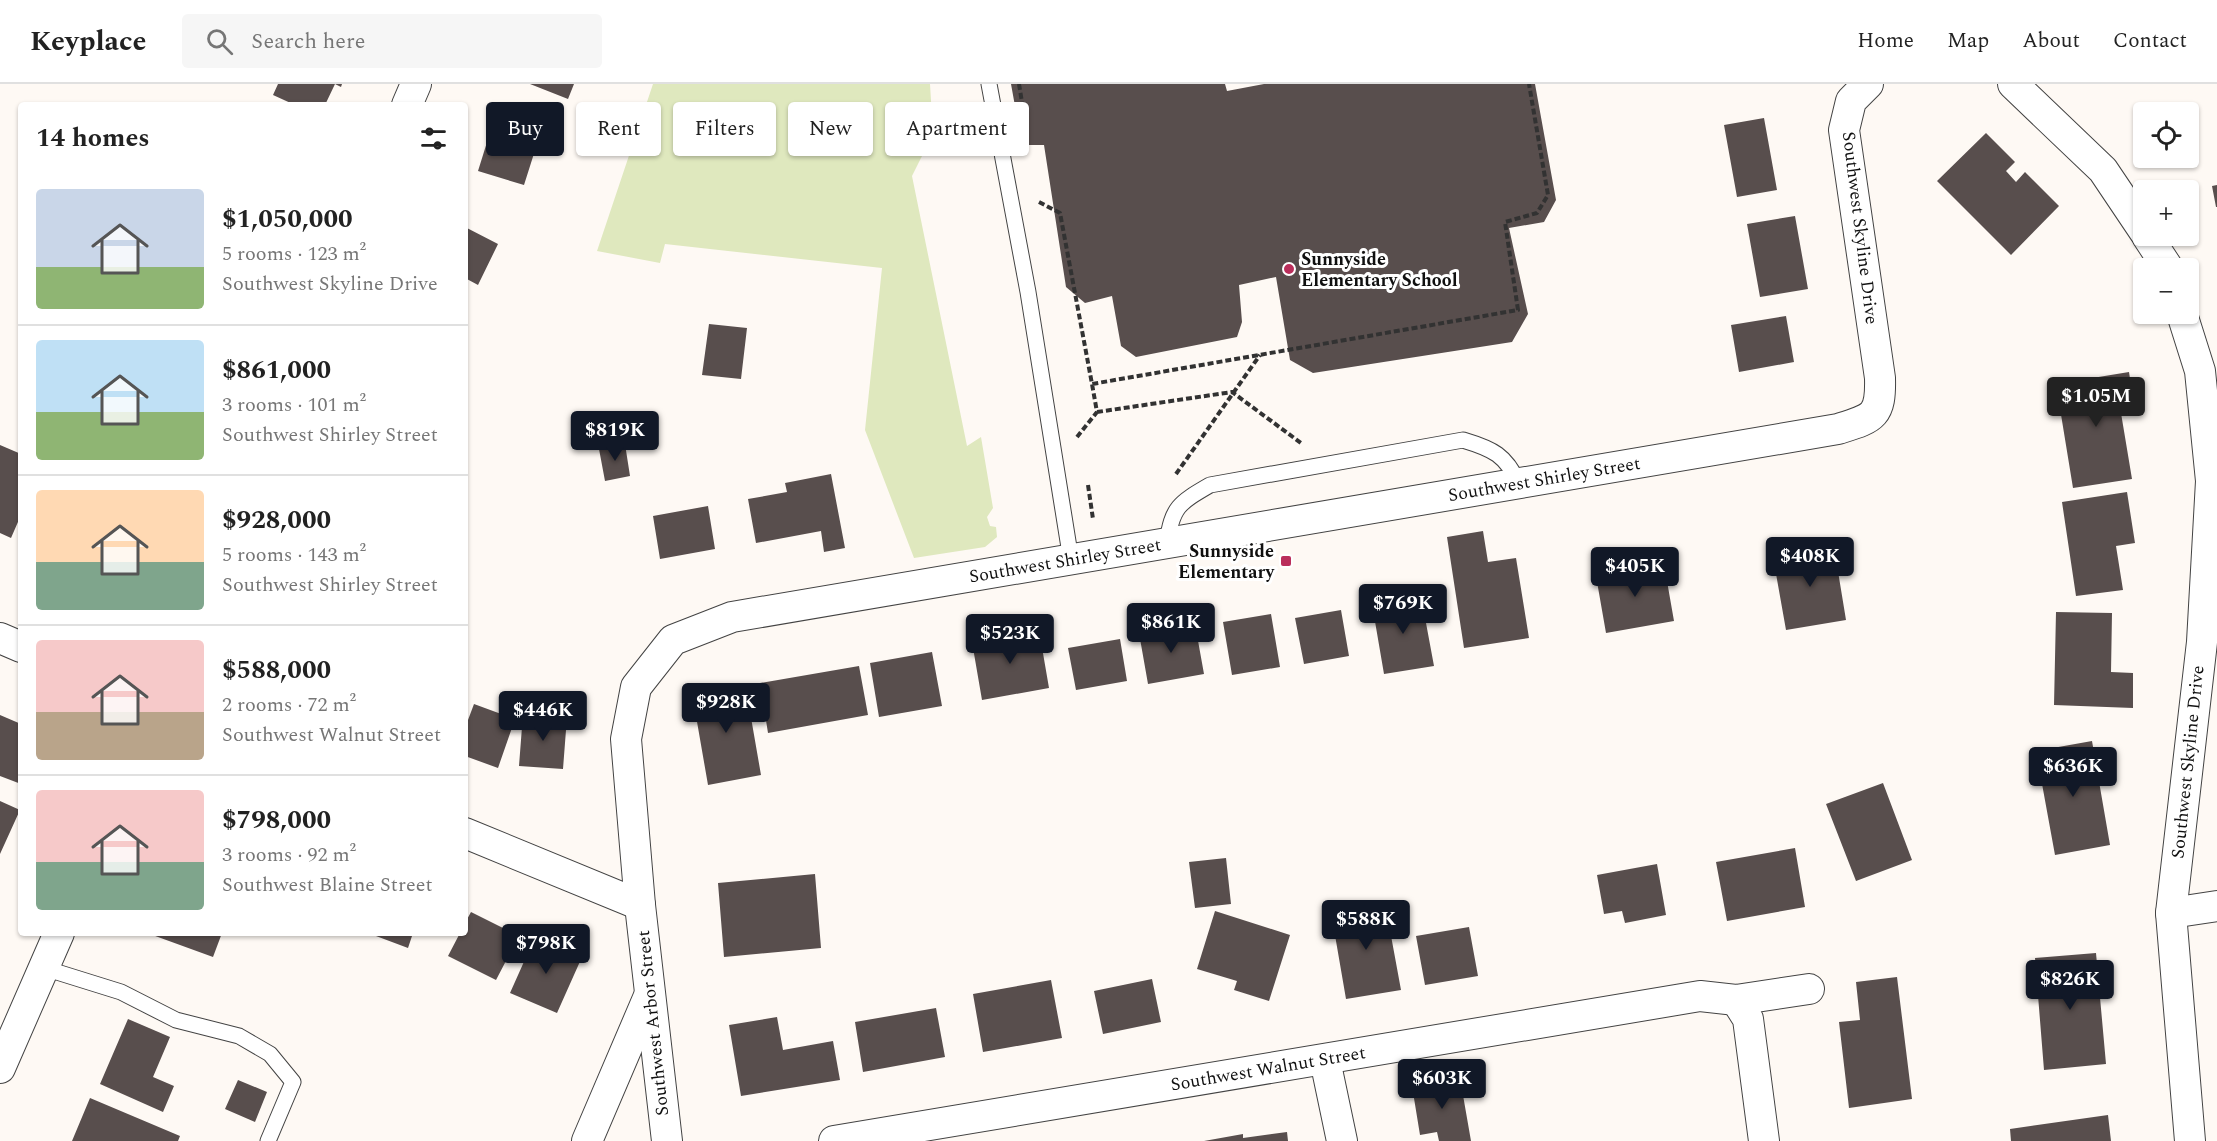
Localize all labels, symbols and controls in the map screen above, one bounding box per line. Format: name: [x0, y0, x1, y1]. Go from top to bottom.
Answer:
search box: [182, 14, 602, 68]
text: Keyplace: [30, 20, 146, 63]
icon: search: [203, 25, 236, 58]
text: Search here: [251, 25, 365, 58]
text: Home: [1857, 25, 1914, 57]
text: Map: [1947, 25, 1989, 57]
text: About: [2022, 25, 2080, 57]
text: Contact: [2113, 25, 2187, 57]
chip: Buy: [486, 102, 564, 156]
chip: Rent: [576, 102, 661, 156]
chip: Filters: [673, 102, 776, 156]
chip: New: [788, 102, 873, 156]
chip: Apartment: [885, 102, 1029, 156]
map controls: [2133, 102, 2199, 324]
button: locate: [2133, 102, 2199, 168]
text: 14 homes: [36, 118, 150, 158]
icon: filters: [417, 122, 450, 155]
street label: Southwest Skyline Drive: [1835, 130, 1885, 326]
button: +: [2133, 180, 2199, 246]
text: $1,050,000: [222, 199, 353, 239]
icon: home: [84, 213, 156, 285]
text: 5 rooms · 123 m²: [222, 239, 366, 269]
place label: Sunnyside Elementary School: [1301, 246, 1458, 294]
button: −: [2133, 258, 2199, 324]
marker: Sunnyside Elementary School: [1282, 262, 1296, 276]
text: Southwest Skyline Drive: [222, 269, 438, 299]
text: $861,000: [222, 350, 331, 390]
icon: home: [84, 364, 156, 436]
pin: $1.05M: [2047, 377, 2145, 428]
text: $1.05M: [2061, 381, 2131, 411]
text: 3 rooms · 101 m²: [222, 390, 366, 420]
pin: $819K: [573, 411, 657, 462]
text: $819K: [585, 415, 645, 445]
text: Southwest Shirley Street: [222, 420, 438, 450]
street label: Southwest Shirley Street: [1446, 449, 1642, 509]
text: $928,000: [222, 500, 331, 540]
icon: home: [84, 514, 156, 586]
street label: Southwest Shirley Street: [967, 531, 1163, 590]
pin: $408K: [1768, 537, 1852, 588]
place label: Sunnyside Elementary: [1178, 538, 1275, 586]
text: 5 rooms · 143 m²: [222, 540, 366, 570]
text: $408K: [1780, 541, 1840, 571]
pin: $405K: [1593, 547, 1677, 598]
text: $405K: [1605, 551, 1665, 581]
marker: Sunnyside Elementary: [1279, 554, 1293, 568]
text: Southwest Shirley Street: [222, 570, 438, 600]
pin: $769K: [1361, 584, 1445, 635]
text: $769K: [1373, 588, 1433, 618]
pin: $861K: [1129, 603, 1213, 654]
text: $861K: [1141, 607, 1201, 637]
pin: $523K: [968, 614, 1052, 665]
text: $523K: [980, 618, 1040, 648]
text: $588,000: [222, 650, 331, 690]
icon: home: [84, 664, 156, 736]
street label: Southwest Skyline Drive: [2164, 664, 2212, 860]
pin: $928K: [684, 683, 768, 734]
text: $928K: [696, 687, 756, 717]
text: 2 rooms · 72 m²: [222, 690, 356, 720]
pin: $446K: [501, 691, 585, 742]
text: $446K: [513, 695, 573, 725]
text: Southwest Walnut Street: [222, 720, 441, 750]
pin: $636K: [2031, 747, 2115, 798]
text: $636K: [2043, 751, 2103, 781]
text: $798,000: [222, 800, 331, 840]
icon: home: [84, 814, 156, 886]
text: 3 rooms · 92 m²: [222, 840, 356, 870]
text: Southwest Blaine Street: [222, 870, 433, 900]
pin: $588K: [1324, 900, 1408, 951]
text: $588K: [1336, 904, 1396, 934]
pin: $798K: [504, 924, 588, 975]
text: $798K: [516, 928, 576, 958]
street label: Southwest Arbor Street: [630, 929, 676, 1117]
pin: $826K: [2028, 960, 2112, 1011]
text: $826K: [2040, 964, 2100, 994]
street label: Southwest Walnut Street: [1168, 1039, 1367, 1098]
pin: $603K: [1400, 1059, 1484, 1110]
text: $603K: [1412, 1063, 1472, 1093]

